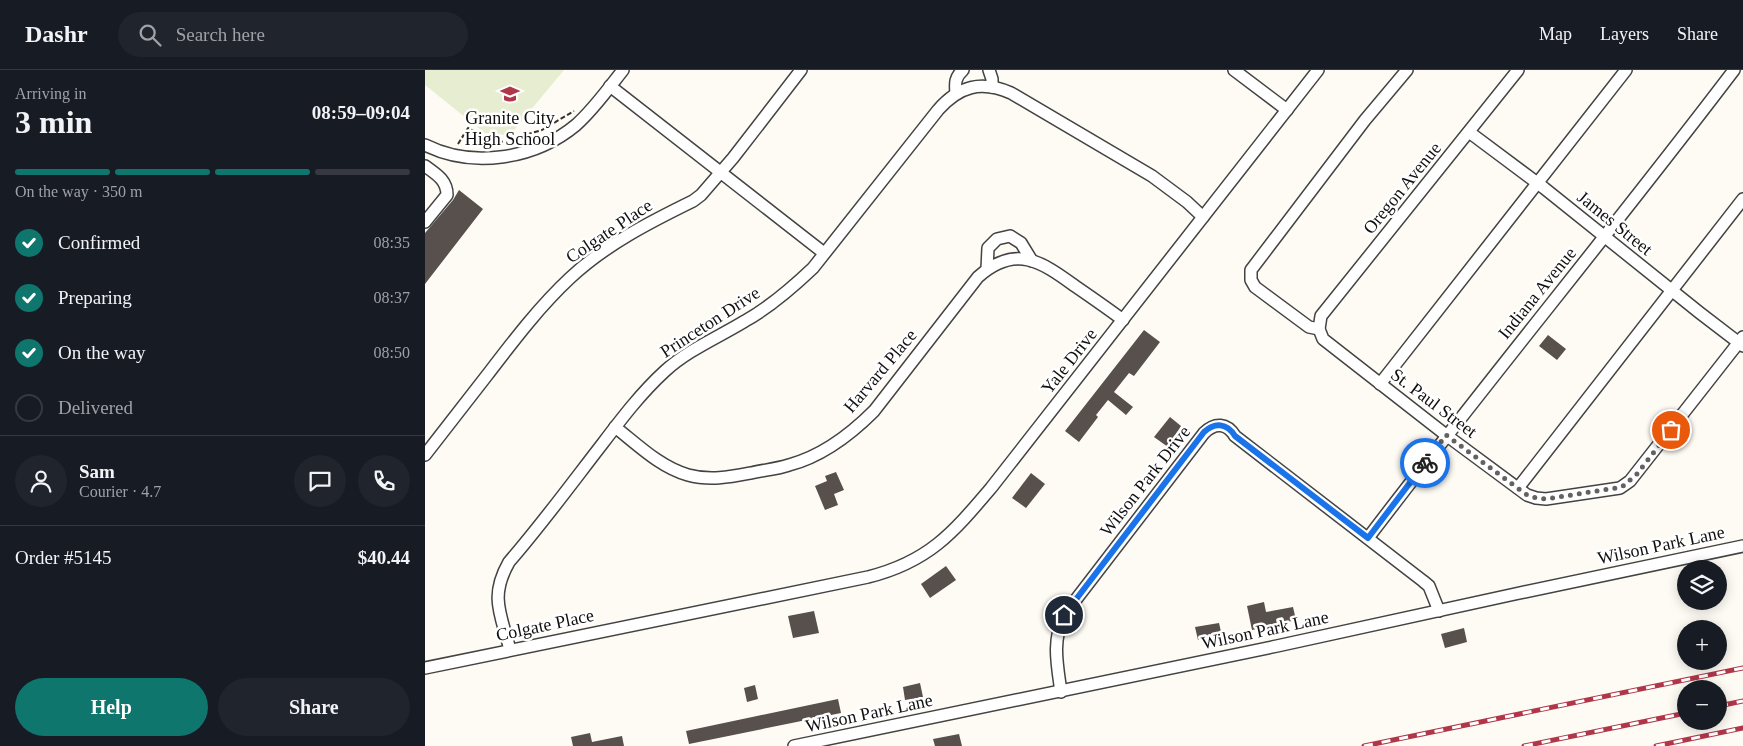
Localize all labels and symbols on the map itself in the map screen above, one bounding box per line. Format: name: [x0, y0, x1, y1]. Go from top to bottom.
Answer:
school or university icon: Granite City High School: [499, 83, 521, 105]
place label: Granite City High School: [465, 108, 555, 149]
street label: Oregon Avenue: [1359, 138, 1445, 238]
street label: James Street: [1574, 187, 1656, 259]
street label: Colgate Place: [562, 195, 656, 267]
street label: Indiana Avenue: [1494, 243, 1580, 343]
street label: Princeton Drive: [657, 282, 763, 362]
street label: Yale Drive: [1037, 324, 1101, 398]
street label: Harvard Place: [839, 325, 921, 417]
street label: St. Paul Street: [1387, 364, 1481, 442]
pin: [1650, 409, 1692, 451]
street label: Wilson Park Drive: [1096, 422, 1194, 540]
courier: [1400, 438, 1450, 488]
street label: Wilson Park Lane: [1596, 522, 1726, 568]
pin: [1043, 594, 1085, 636]
street label: Colgate Place: [494, 605, 596, 645]
street label: Wilson Park Lane: [1200, 607, 1330, 653]
street label: Wilson Park Lane: [804, 690, 934, 736]

